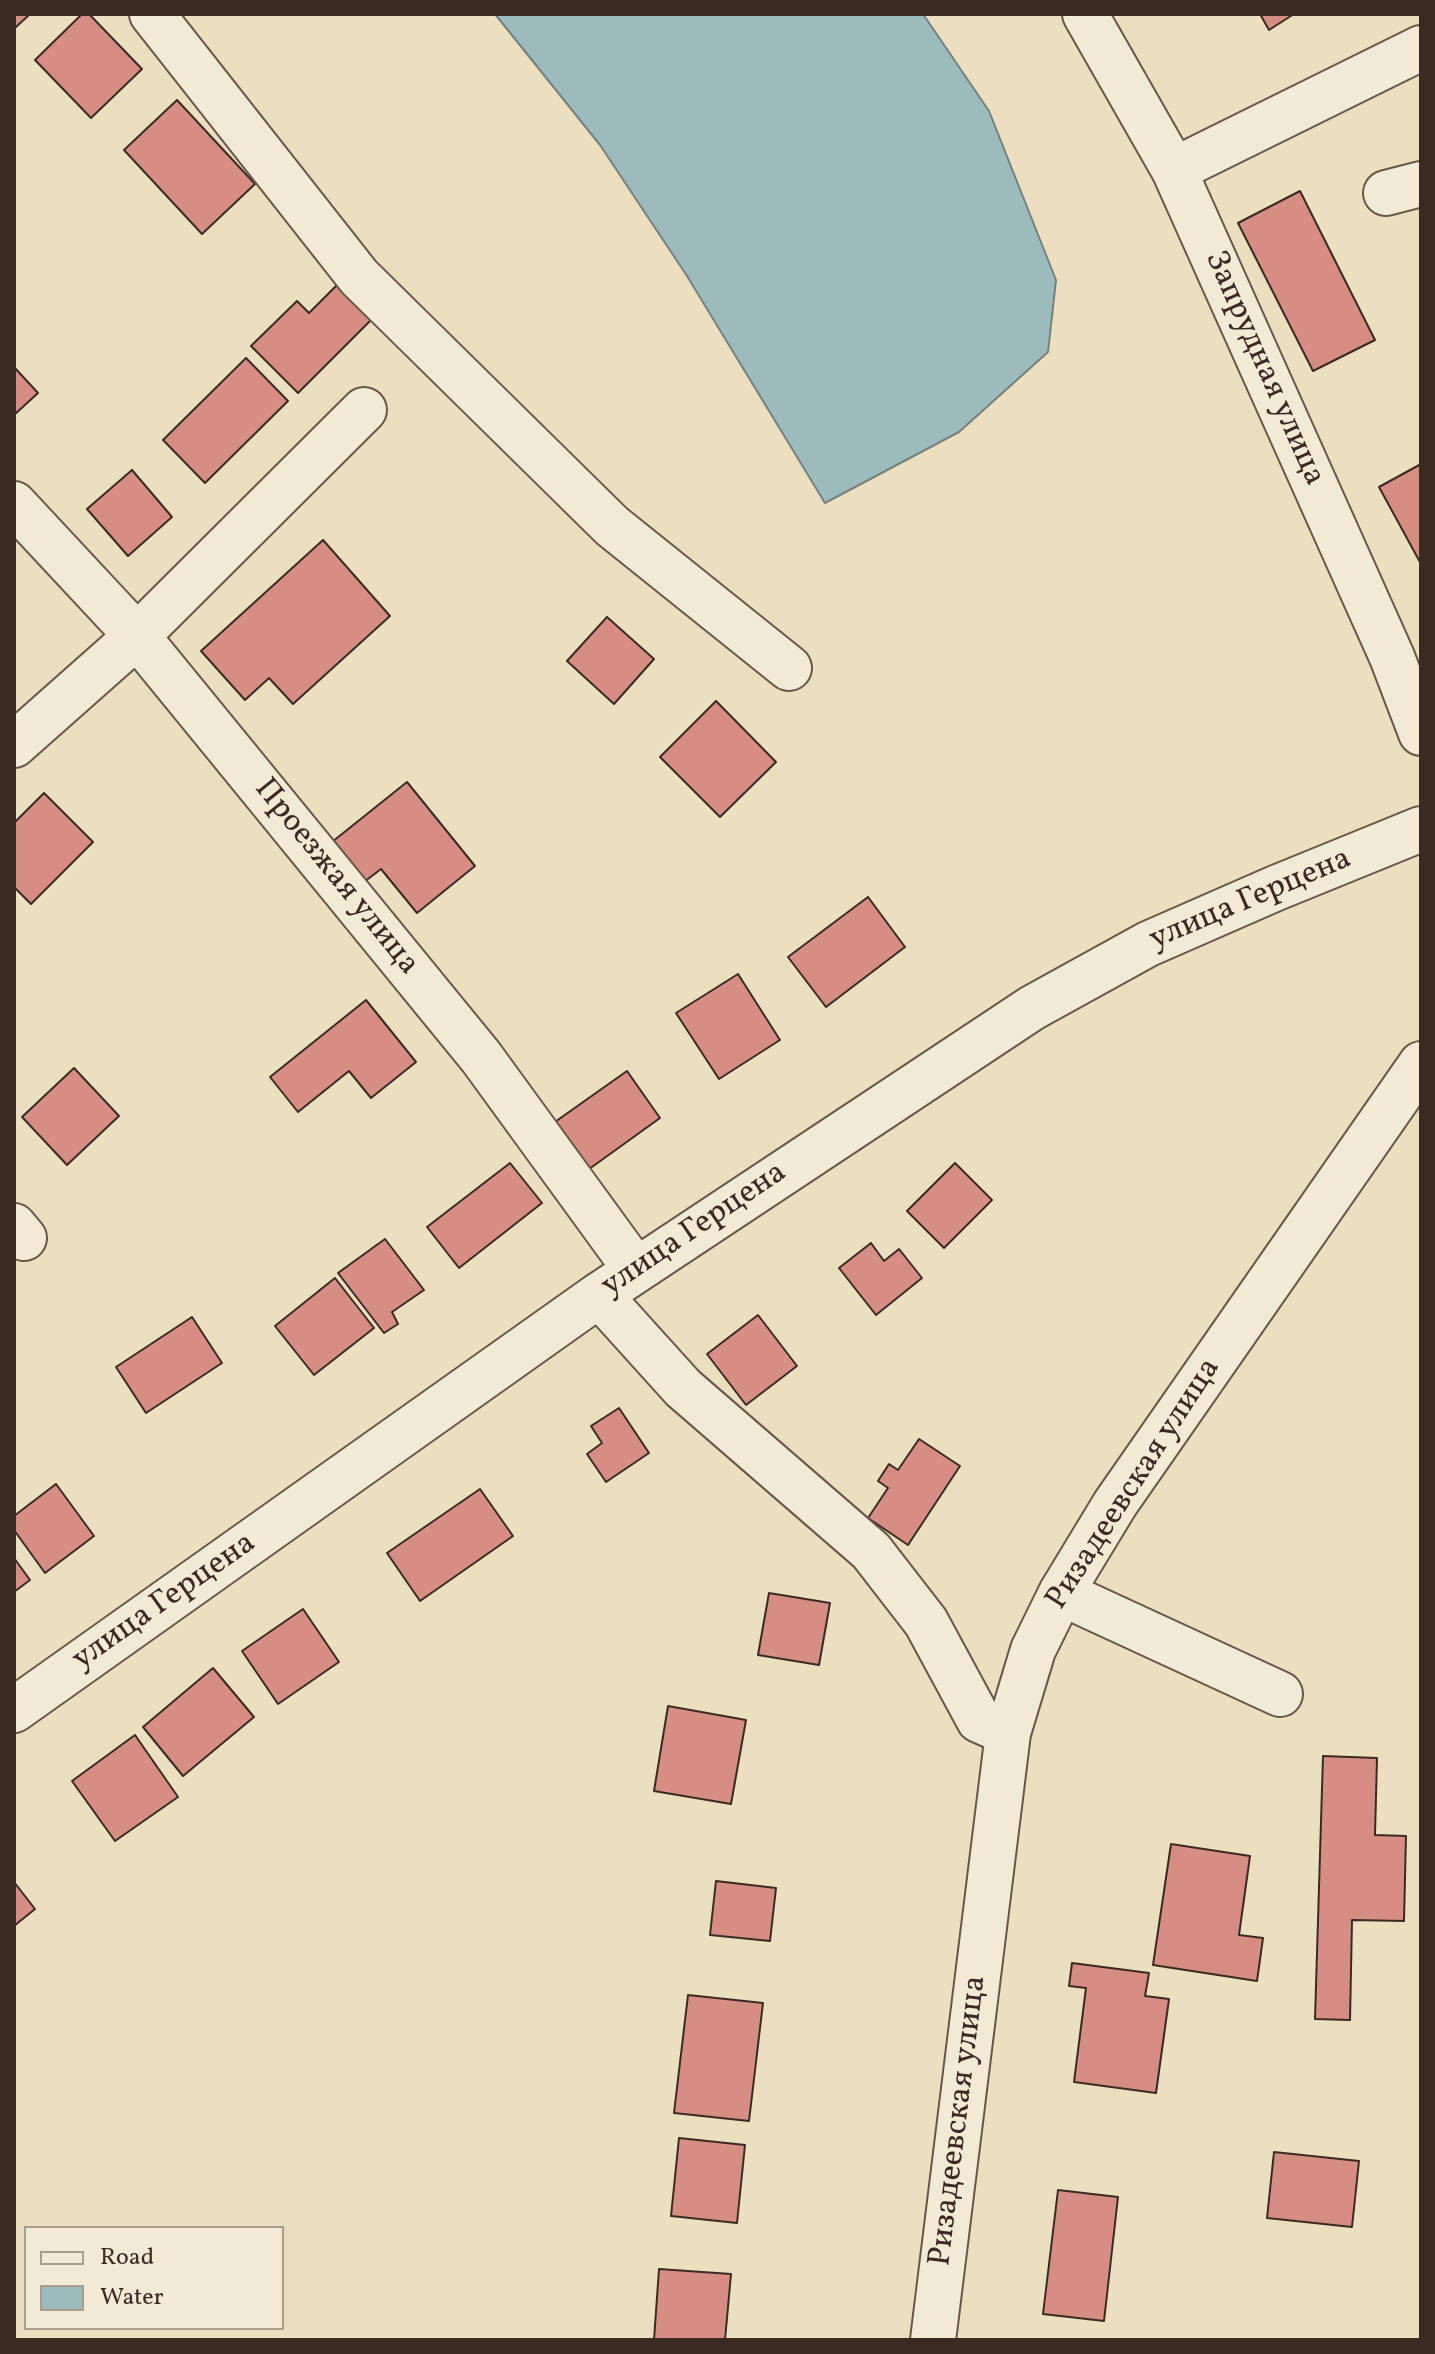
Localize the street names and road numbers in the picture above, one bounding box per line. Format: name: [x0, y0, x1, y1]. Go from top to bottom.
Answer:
street label: Запрудная улица: [1194, 246, 1332, 492]
street label: Проезжая улица: [244, 772, 426, 984]
street label: улица Герцена: [1144, 841, 1358, 961]
street label: улица Герцена: [595, 1155, 795, 1307]
street label: Ризадеевская улица: [1039, 1352, 1231, 1618]
street label: улица Герцена: [66, 1526, 264, 1680]
street label: Ризадеевская улица: [923, 1974, 997, 2268]

